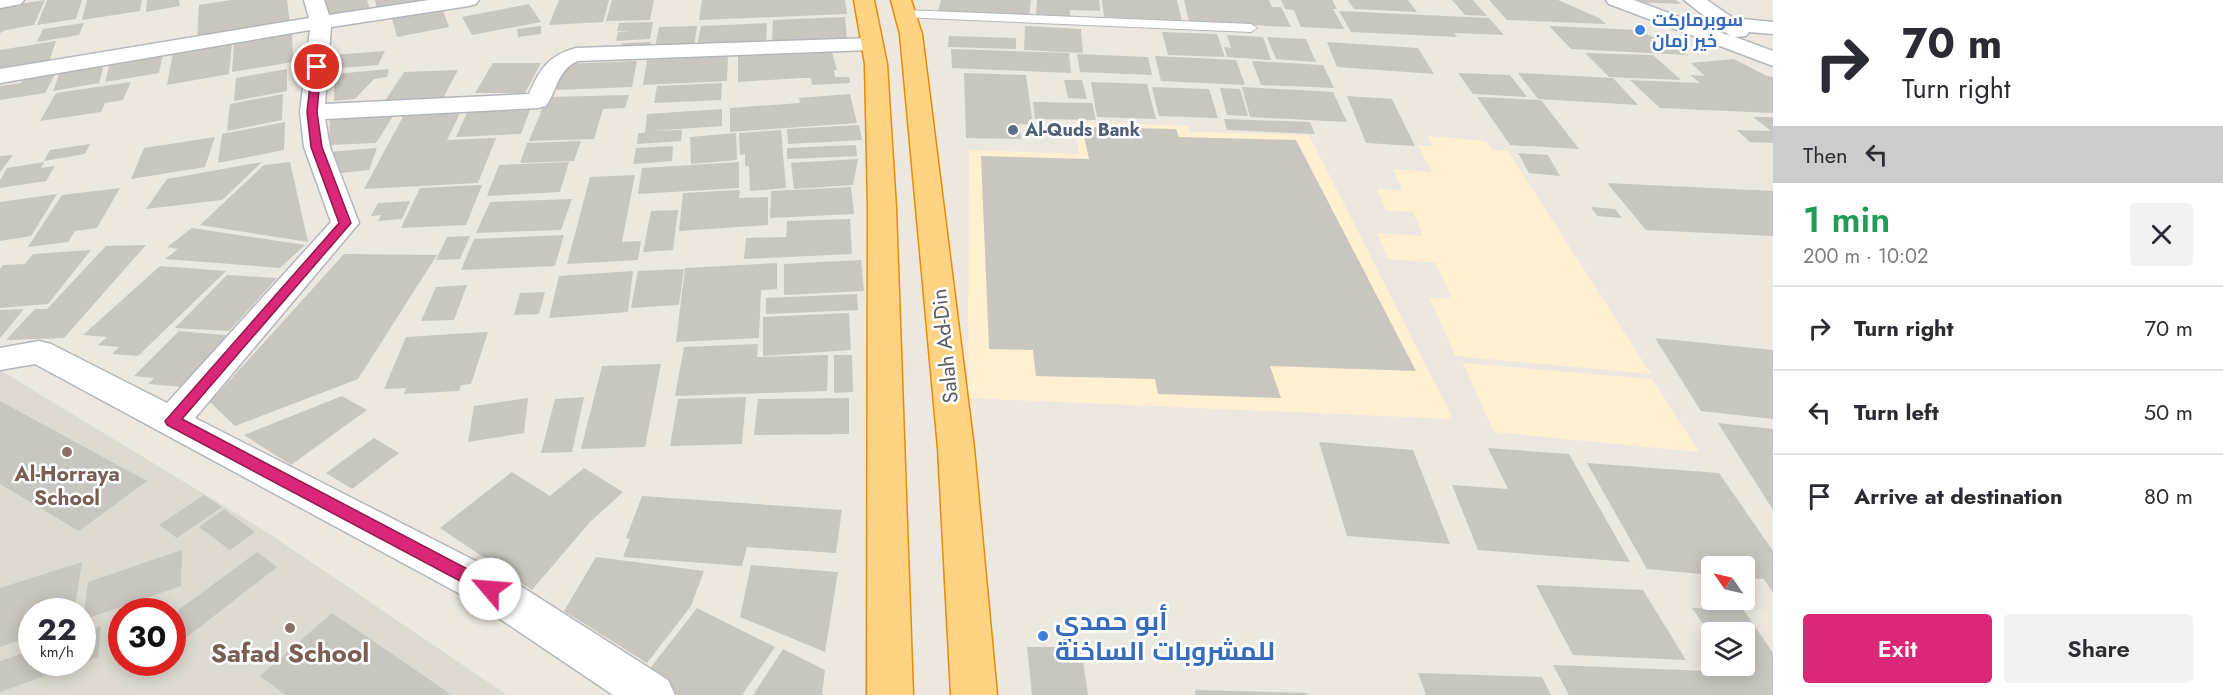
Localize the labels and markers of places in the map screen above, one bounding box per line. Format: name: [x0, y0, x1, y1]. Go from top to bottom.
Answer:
place label: سوبرماركت خير زمان: [1652, 7, 1743, 54]
marker: سوبرماركت خير زمان: [1633, 23, 1647, 37]
pin: [291, 41, 342, 92]
place label: Al-Quds Bank: [1024, 117, 1141, 143]
marker: Al-Quds Bank: [1006, 123, 1020, 137]
marker: Al-Horraya School: [60, 445, 74, 459]
place label: Al-Horraya School: [13, 459, 120, 513]
place label: أبو حمدي للمشروبات الساخنة: [1055, 602, 1275, 670]
marker: Safad School: [283, 621, 297, 635]
marker: أبو حمدي للمشروبات الساخنة: [1036, 629, 1050, 643]
place label: Safad School: [211, 634, 369, 672]

